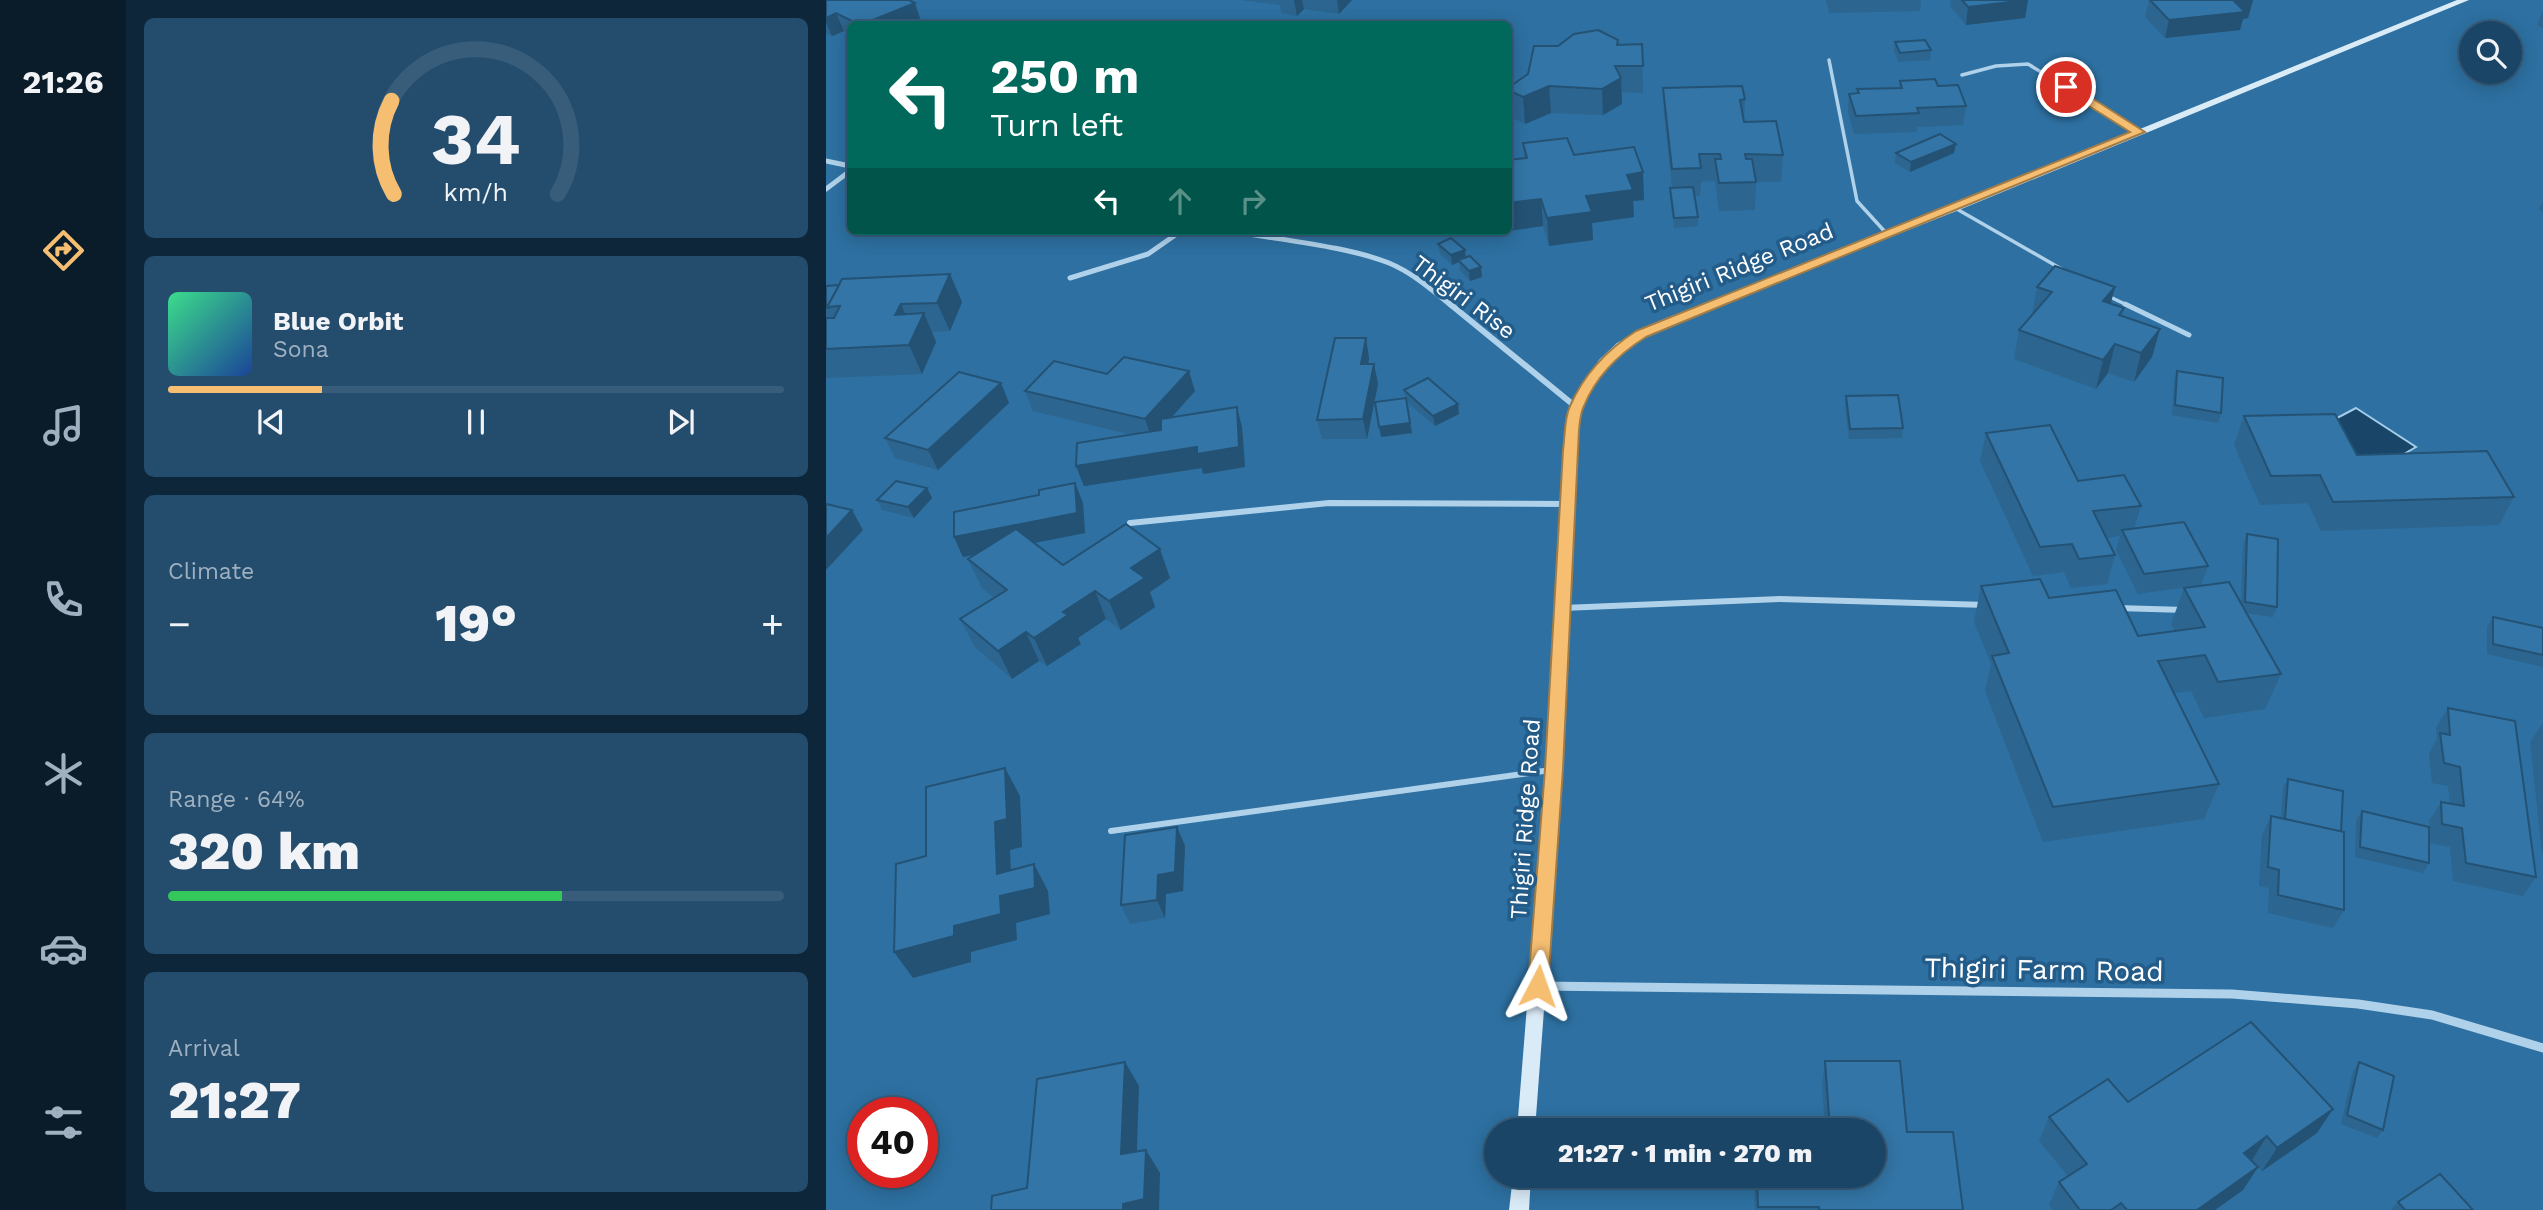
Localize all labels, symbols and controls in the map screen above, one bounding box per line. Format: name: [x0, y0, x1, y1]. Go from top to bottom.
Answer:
map controls: [2459, 21, 2522, 84]
button: search: [2459, 21, 2522, 84]
text: 250 m: [990, 47, 1139, 105]
icon: left: [875, 49, 966, 140]
pin: [2036, 57, 2096, 117]
text: 21:26: [22, 63, 104, 101]
icon: arrive: [2047, 68, 2085, 106]
text: 34: [431, 97, 521, 183]
text: Turn left: [990, 106, 1123, 144]
text: km/h: [444, 178, 508, 207]
icon: left: [1088, 182, 1126, 220]
icon: ahead: [1161, 182, 1199, 220]
icon: right: [1234, 182, 1272, 220]
street label: Thigiri Ridge Road: [1641, 217, 1837, 318]
icon: directions: [39, 226, 88, 275]
street label: Thigiri Rise: [1407, 250, 1521, 345]
text: Blue Orbit: [273, 306, 403, 336]
text: Sona: [273, 336, 329, 363]
icon: music: [39, 401, 88, 450]
icon: previous: [252, 403, 290, 441]
icon: pause: [457, 403, 495, 441]
icon: next: [662, 403, 700, 441]
text: Climate: [168, 558, 254, 585]
icon: phone: [39, 575, 88, 624]
text: 19°: [435, 593, 517, 654]
text: −: [168, 602, 191, 646]
text: +: [761, 602, 784, 646]
street label: Thigiri Ridge Road: [1505, 718, 1546, 920]
icon: climate: [39, 749, 88, 798]
text: Range · 64%: [168, 786, 305, 813]
text: 320 km: [168, 821, 360, 882]
icon: car: [39, 924, 88, 973]
position arrow: [1501, 949, 1575, 1023]
street label: Thigiri Farm Road: [1924, 951, 2164, 988]
text: Arrival: [168, 1035, 240, 1062]
text: 21:27: [168, 1070, 301, 1131]
speed limit sign: 40: [847, 1097, 938, 1188]
icon: filters: [39, 1098, 88, 1147]
text: 21:27 · 1 min · 270 m: [1558, 1138, 1812, 1168]

